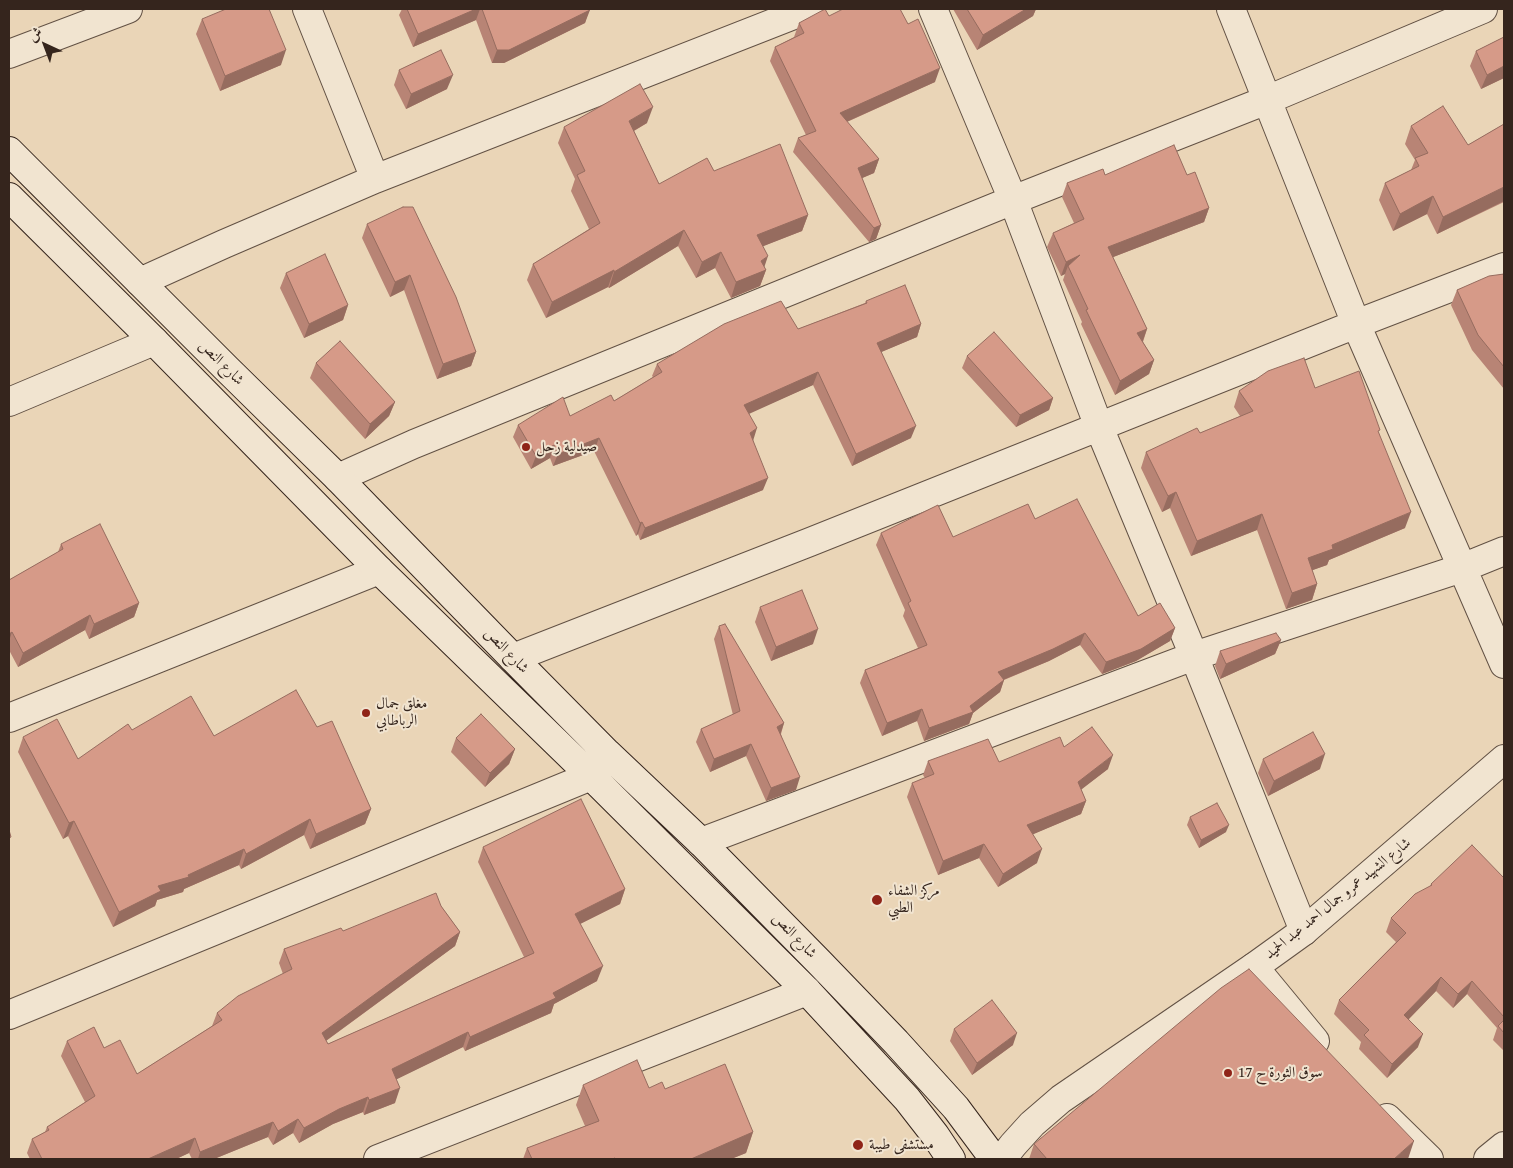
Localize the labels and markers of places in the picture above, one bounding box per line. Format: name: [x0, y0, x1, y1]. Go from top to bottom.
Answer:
place label: صيدلية زحل: [536, 438, 597, 456]
marker: صيدلية زحل: [520, 441, 532, 453]
place label: مغلق جمال الرباطابي: [376, 695, 427, 730]
marker: مغلق جمال الرباطابي: [360, 707, 372, 719]
place label: مركز الشفاء الطبي: [888, 882, 940, 917]
marker: مركز الشفاء الطبي: [870, 893, 884, 907]
place label: سوق الثورة ح 17: [1238, 1064, 1323, 1082]
marker: سوق الثورة ح 17: [1222, 1067, 1234, 1079]
place label: مستشفى طيبة: [869, 1136, 934, 1154]
marker: مستشفى طيبة: [851, 1138, 865, 1152]

